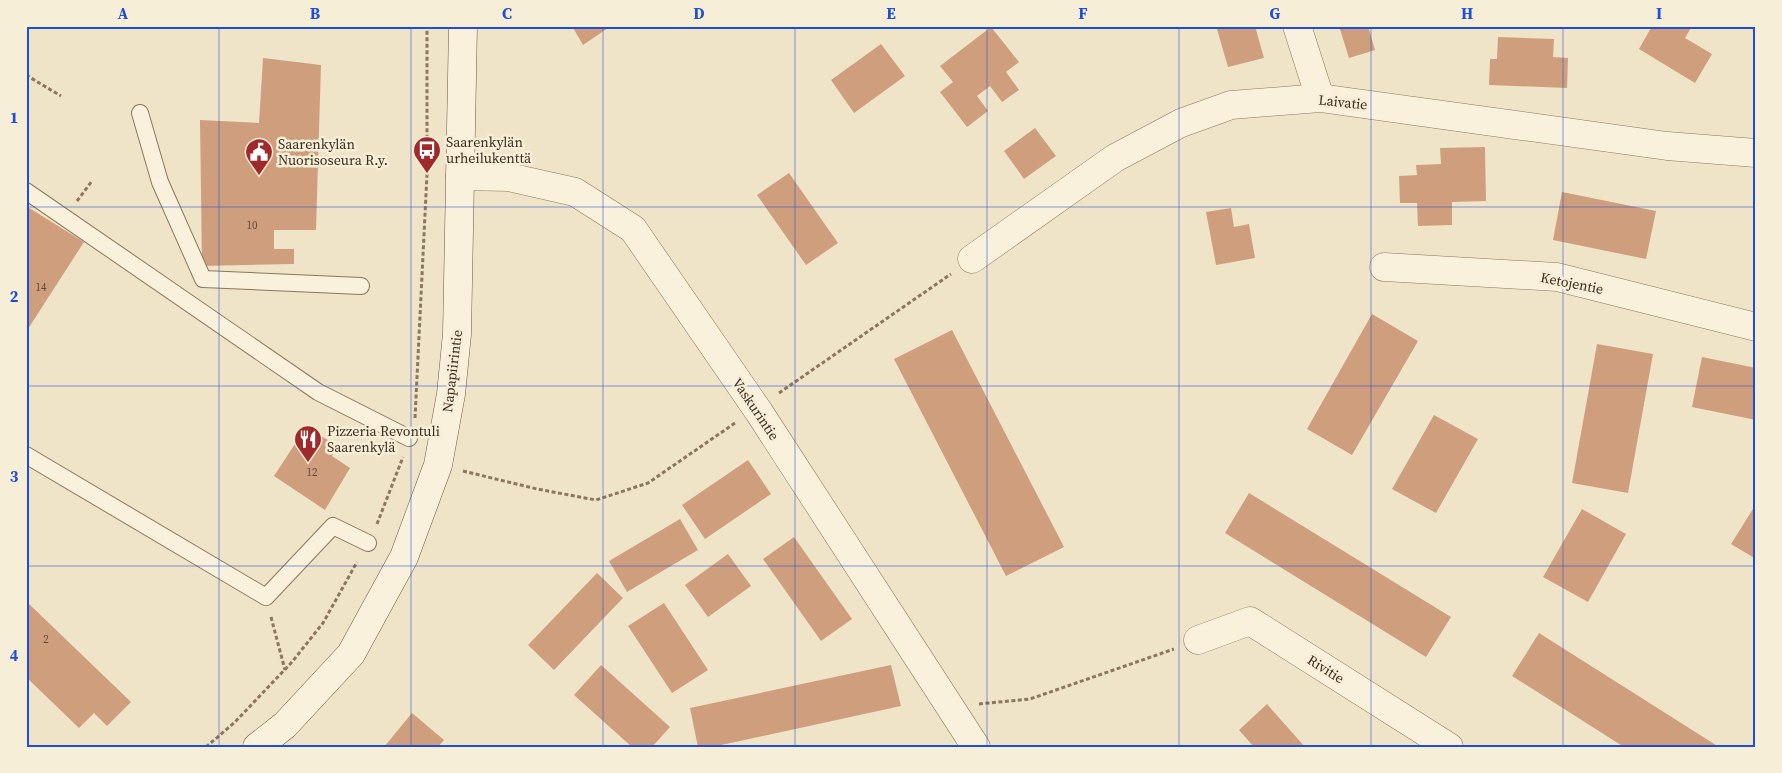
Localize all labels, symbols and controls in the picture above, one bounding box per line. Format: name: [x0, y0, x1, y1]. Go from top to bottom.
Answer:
text: A: [118, 2, 129, 24]
text: B: [310, 2, 321, 24]
text: C: [502, 2, 512, 24]
text: D: [693, 2, 705, 24]
text: E: [886, 2, 896, 24]
text: F: [1078, 2, 1088, 24]
text: G: [1270, 2, 1281, 24]
text: H: [1461, 2, 1473, 24]
text: I: [1656, 2, 1662, 24]
street label: Laivatie: [1317, 89, 1369, 115]
text: 1: [10, 106, 18, 128]
place label: Saarenkylän urheilukenttä: [446, 132, 532, 168]
place label: Saarenkylän Nuorisoseura R.y.: [278, 134, 388, 170]
bus stop icon: Saarenkylän urheilukenttä: [412, 135, 442, 174]
public building icon: Saarenkylän Nuorisoseura R.y.: [244, 137, 274, 176]
house number: 10: [247, 218, 258, 233]
street label: Ketojentie: [1539, 267, 1605, 299]
house number: 14: [36, 280, 47, 295]
text: 2: [10, 285, 19, 307]
street label: Napapiirintie: [437, 329, 467, 413]
street label: Vaskurintie: [728, 374, 784, 444]
place label: Pizzeria Revontuli Saarenkylä: [327, 421, 440, 457]
restaurant icon: Pizzeria Revontuli Saarenkylä: [293, 424, 323, 463]
text: 3: [10, 465, 19, 487]
house number: 12: [307, 465, 318, 480]
house number: 2: [43, 632, 49, 647]
text: 4: [10, 644, 19, 666]
street label: Rivitie: [1304, 650, 1348, 688]

